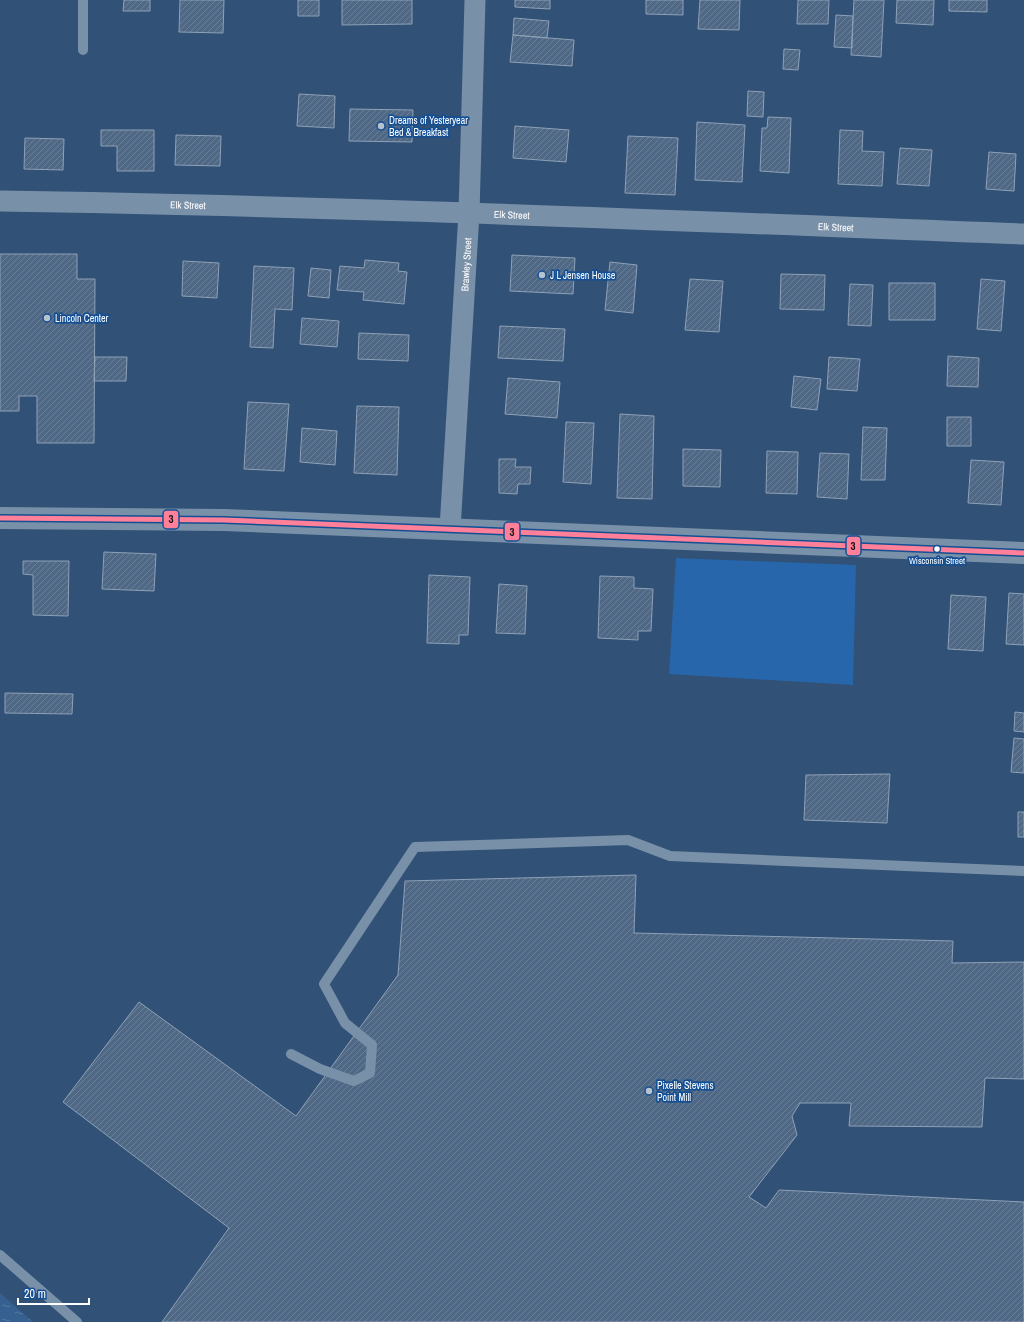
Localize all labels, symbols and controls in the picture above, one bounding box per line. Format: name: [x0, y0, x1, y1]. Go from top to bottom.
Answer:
place label: Dreams of Yesteryear Bed & Breakfast: [389, 114, 468, 139]
marker: Dreams of Yesteryear Bed & Breakfast: [376, 121, 386, 131]
street label: Elk Street: [170, 198, 207, 212]
street label: Elk Street: [494, 208, 531, 222]
street label: Elk Street: [818, 220, 854, 234]
street label: Brawley Street: [458, 237, 475, 292]
place label: J L Jensen House: [550, 269, 616, 282]
marker: J L Jensen House: [537, 270, 547, 280]
place label: Lincoln Center: [55, 312, 109, 325]
marker: Lincoln Center: [42, 313, 52, 323]
line badge: 3: [163, 510, 179, 529]
text: 3: [168, 512, 174, 526]
line badge: 3: [504, 522, 520, 541]
text: 3: [509, 525, 515, 539]
line badge: 3: [846, 536, 861, 556]
text: 3: [850, 539, 856, 553]
marker: Wisconsin Street: [932, 544, 942, 554]
place label: Wisconsin Street: [909, 555, 965, 567]
place label: Pixelle Stevens Point Mill: [657, 1079, 714, 1104]
marker: Pixelle Stevens Point Mill: [644, 1086, 654, 1096]
scale bar: [18, 1280, 89, 1306]
text: 20 m: [24, 1286, 46, 1302]

